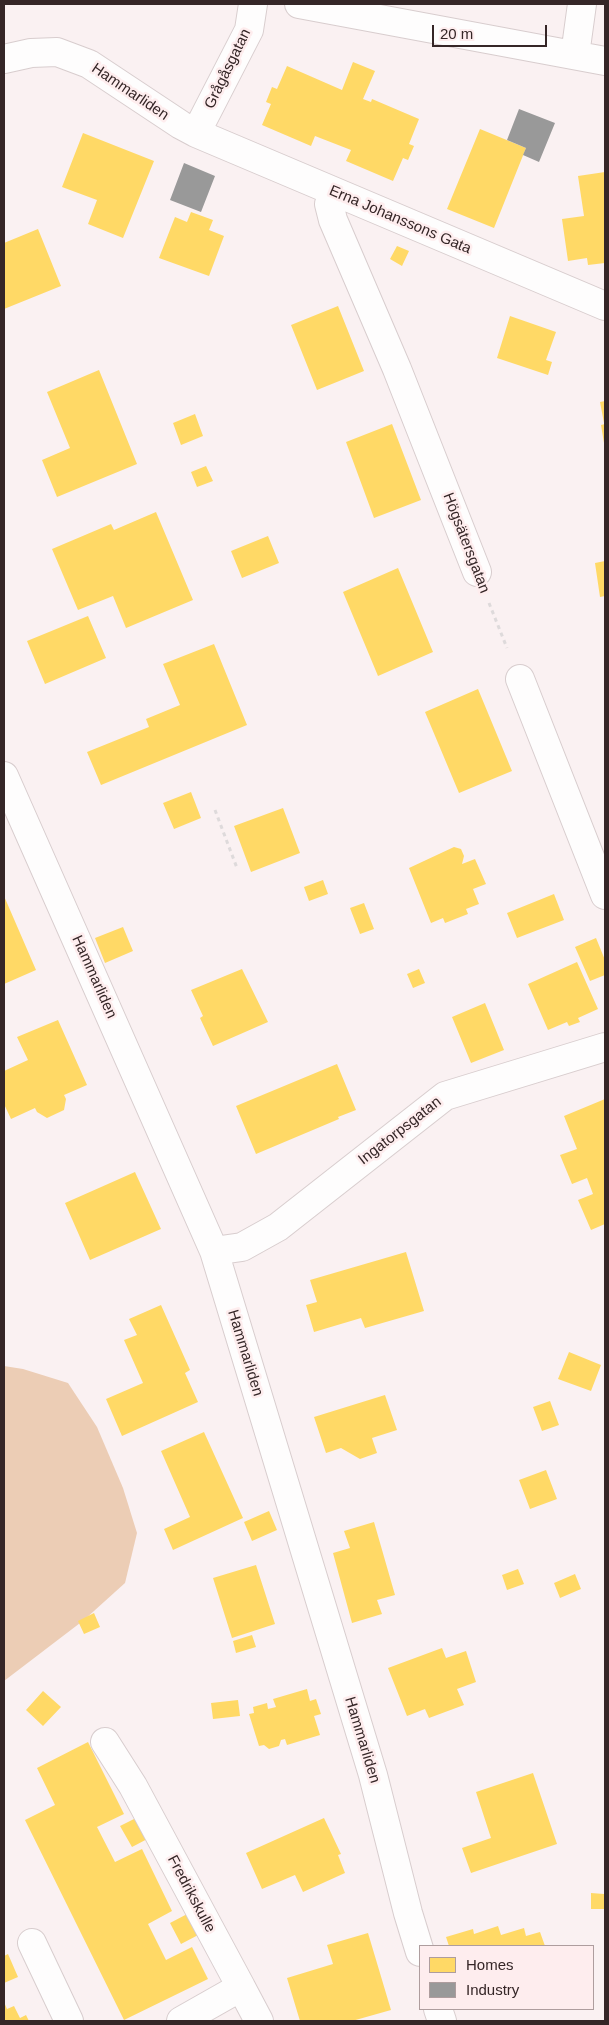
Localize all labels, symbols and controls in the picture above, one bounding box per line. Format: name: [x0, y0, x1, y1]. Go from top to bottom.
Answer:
scale bar: [434, 15, 549, 47]
text: 20 m: [440, 25, 473, 42]
street label: Grågåsgatan: [201, 26, 255, 112]
street label: Hammarliden: [88, 60, 172, 124]
street label: Erna Johanssons Gata: [326, 182, 474, 258]
street label: Högsätersgatan: [439, 490, 493, 596]
street label: Hammarliden: [68, 933, 120, 1021]
street label: Ingatorpsgatan: [355, 1093, 445, 1169]
street label: Hammarliden: [223, 1308, 267, 1398]
street label: Hammarliden: [340, 1695, 384, 1785]
street label: Fredrikskulle: [163, 1852, 219, 1936]
legend: [419, 1945, 594, 2010]
text: Homes: [466, 1956, 514, 1973]
text: Industry: [466, 1981, 519, 1998]

